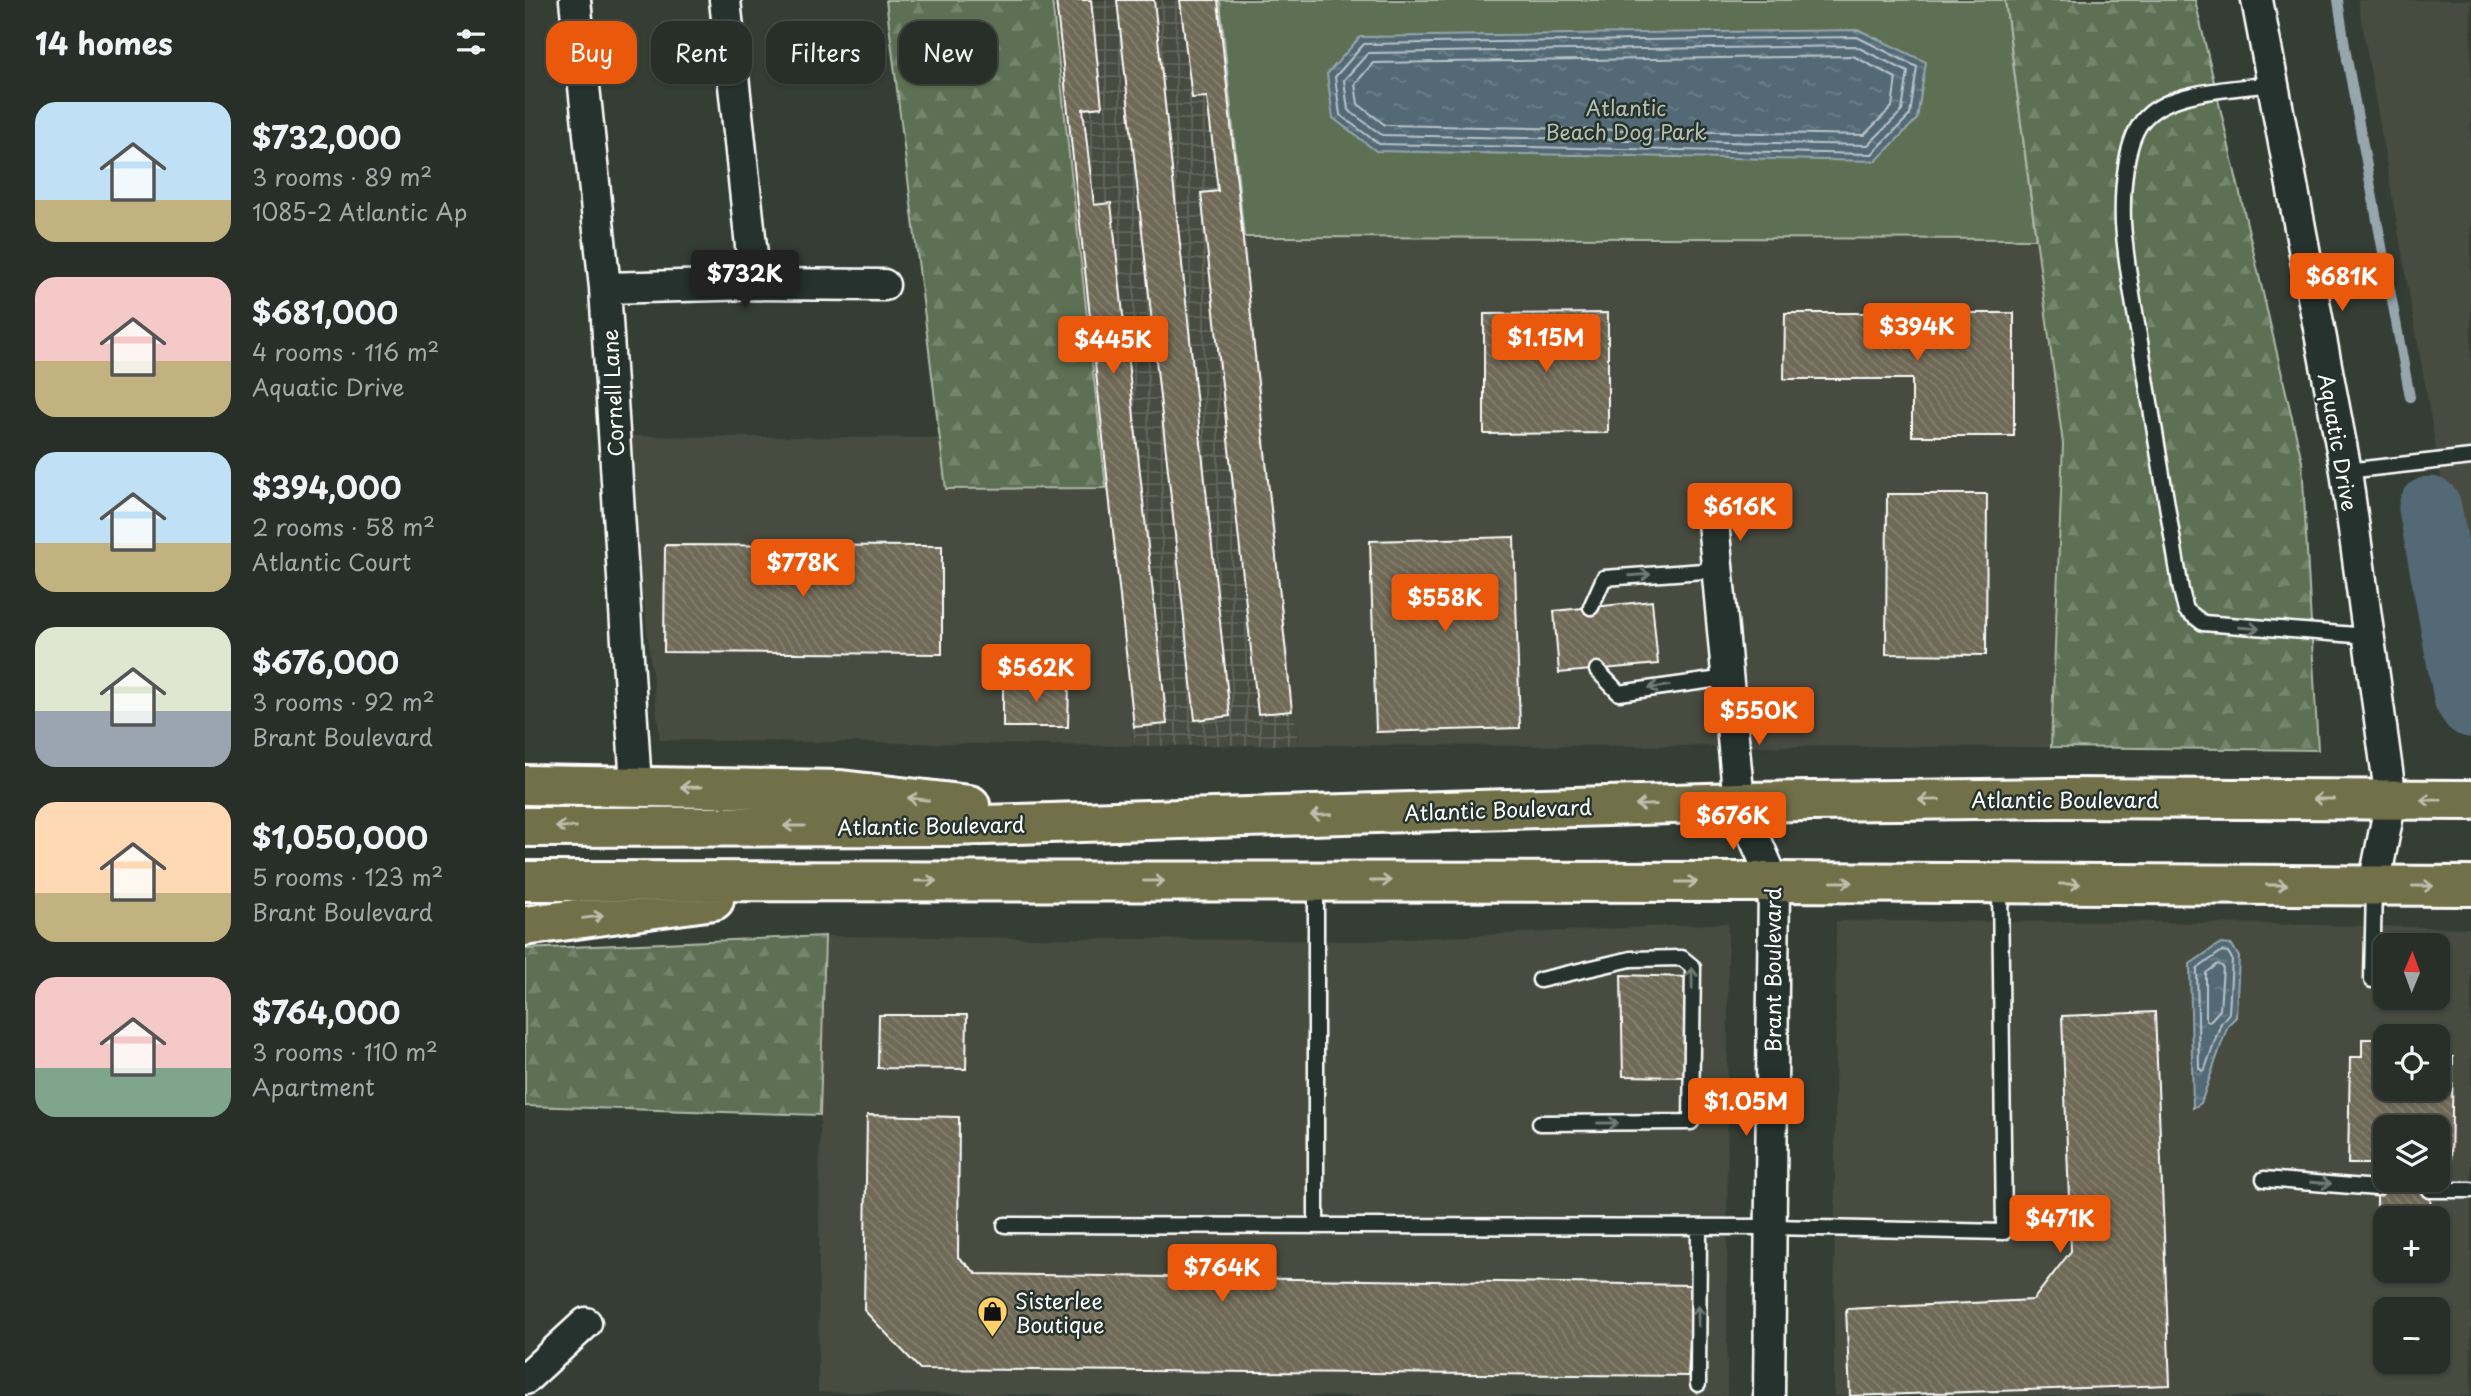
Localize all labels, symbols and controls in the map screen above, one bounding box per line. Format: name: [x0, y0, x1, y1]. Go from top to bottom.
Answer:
text: 14 homes: [35, 20, 173, 65]
chip: Buy: [546, 21, 637, 84]
chip: Rent: [651, 21, 752, 84]
chip: Filters: [766, 21, 885, 84]
chip: New: [899, 21, 997, 84]
icon: filters: [452, 23, 490, 61]
park label: Atlantic Beach Dog Park: [1545, 91, 1707, 147]
text: $732,000: [252, 114, 401, 159]
icon: home: [91, 130, 175, 214]
text: 3 rooms · 89 m²: [252, 159, 432, 194]
text: 1085-2 Atlantic Ap: [252, 194, 468, 229]
pin: $732K: [696, 250, 794, 310]
pin: $681K: [2293, 254, 2391, 313]
text: $732K: [707, 255, 783, 290]
text: $681K: [2306, 258, 2378, 293]
text: $681,000: [252, 289, 398, 334]
pin: $394K: [1868, 304, 1966, 363]
icon: home: [91, 305, 175, 389]
text: $394K: [1879, 308, 1955, 343]
pin: $1.15M: [1489, 314, 1603, 374]
pin: $445K: [1064, 316, 1162, 376]
text: $1.15M: [1508, 319, 1584, 354]
text: $445K: [1074, 321, 1152, 356]
street label: Cornell Lane: [593, 328, 631, 458]
text: 4 rooms · 116 m²: [252, 334, 439, 369]
text: Aquatic Drive: [252, 369, 405, 404]
street label: Aquatic Drive: [2311, 371, 2367, 513]
text: $394,000: [252, 464, 402, 509]
icon: home: [91, 480, 175, 564]
pin: $616K: [1691, 484, 1789, 543]
text: $616K: [1703, 488, 1777, 523]
text: 2 rooms · 58 m²: [252, 509, 435, 544]
pin: $778K: [754, 540, 852, 599]
text: Atlantic Court: [252, 544, 411, 579]
text: $778K: [767, 544, 839, 579]
one-way arrow: [1628, 569, 1651, 582]
pin: $558K: [1396, 574, 1494, 634]
text: $558K: [1407, 579, 1483, 614]
one-way arrow: [2238, 622, 2260, 635]
text: $676,000: [252, 639, 399, 684]
pin: $562K: [987, 644, 1085, 704]
text: $562K: [997, 649, 1075, 684]
icon: home: [91, 655, 175, 739]
one-way arrow: [1649, 681, 1671, 694]
text: 3 rooms · 92 m²: [252, 684, 435, 719]
pin: $550K: [1710, 688, 1808, 747]
text: $550K: [1720, 692, 1798, 727]
text: Brant Boulevard: [252, 719, 433, 754]
one-way arrow: [680, 780, 703, 794]
street label: Atlantic Boulevard: [1971, 783, 2159, 815]
street label: Atlantic Boulevard: [1404, 790, 1592, 828]
one-way arrow: [907, 792, 930, 805]
pin: $676K: [1684, 792, 1782, 852]
one-way arrow: [2312, 792, 2335, 806]
one-way arrow: [1917, 793, 1940, 807]
one-way arrow: [2420, 793, 2443, 807]
text: $676K: [1696, 797, 1770, 832]
one-way arrow: [1635, 798, 1658, 811]
street label: Atlantic Boulevard: [837, 807, 1025, 843]
one-way arrow: [1310, 808, 1333, 822]
text: $1,050,000: [252, 814, 428, 859]
one-way arrow: [783, 819, 806, 833]
one-way arrow: [555, 820, 578, 834]
icon: home: [91, 830, 175, 914]
text: 5 rooms · 123 m²: [252, 859, 443, 894]
one-way arrow: [914, 874, 937, 888]
one-way arrow: [1142, 874, 1165, 888]
one-way arrow: [1369, 874, 1392, 888]
one-way arrow: [1675, 875, 1698, 888]
one-way arrow: [1831, 875, 1854, 889]
one-way arrow: [2058, 877, 2081, 891]
one-way arrow: [2265, 878, 2288, 892]
one-way arrow: [2411, 879, 2434, 892]
street label: Brant Boulevard: [1756, 887, 1788, 1053]
text: Brant Boulevard: [252, 894, 433, 929]
one-way arrow: [581, 910, 603, 923]
north arrow: [2373, 933, 2450, 1010]
map controls: [2373, 933, 2450, 1374]
one-way arrow: [1685, 967, 1699, 990]
text: $764,000: [252, 989, 400, 1034]
icon: home: [91, 1005, 175, 1089]
button: locate: [2373, 1024, 2450, 1101]
text: 3 rooms · 110 m²: [252, 1034, 438, 1069]
text: Apartment: [252, 1069, 375, 1104]
pin: $1.05M: [1689, 1078, 1803, 1138]
text: $1.05M: [1704, 1083, 1788, 1118]
button: layers: [2373, 1115, 2450, 1192]
one-way arrow: [1596, 1116, 1619, 1130]
one-way arrow: [2309, 1177, 2331, 1190]
pin: $471K: [2011, 1196, 2109, 1255]
text: $471K: [2025, 1200, 2095, 1235]
button: +: [2373, 1206, 2450, 1283]
pin: $764K: [1173, 1244, 1271, 1304]
text: $764K: [1184, 1249, 1260, 1284]
place label: Sisterlee Boutique: [1015, 1284, 1104, 1340]
shop icon: Sisterlee Boutique: [975, 1295, 1009, 1339]
button: −: [2373, 1297, 2450, 1374]
one-way arrow: [1691, 1304, 1705, 1327]

